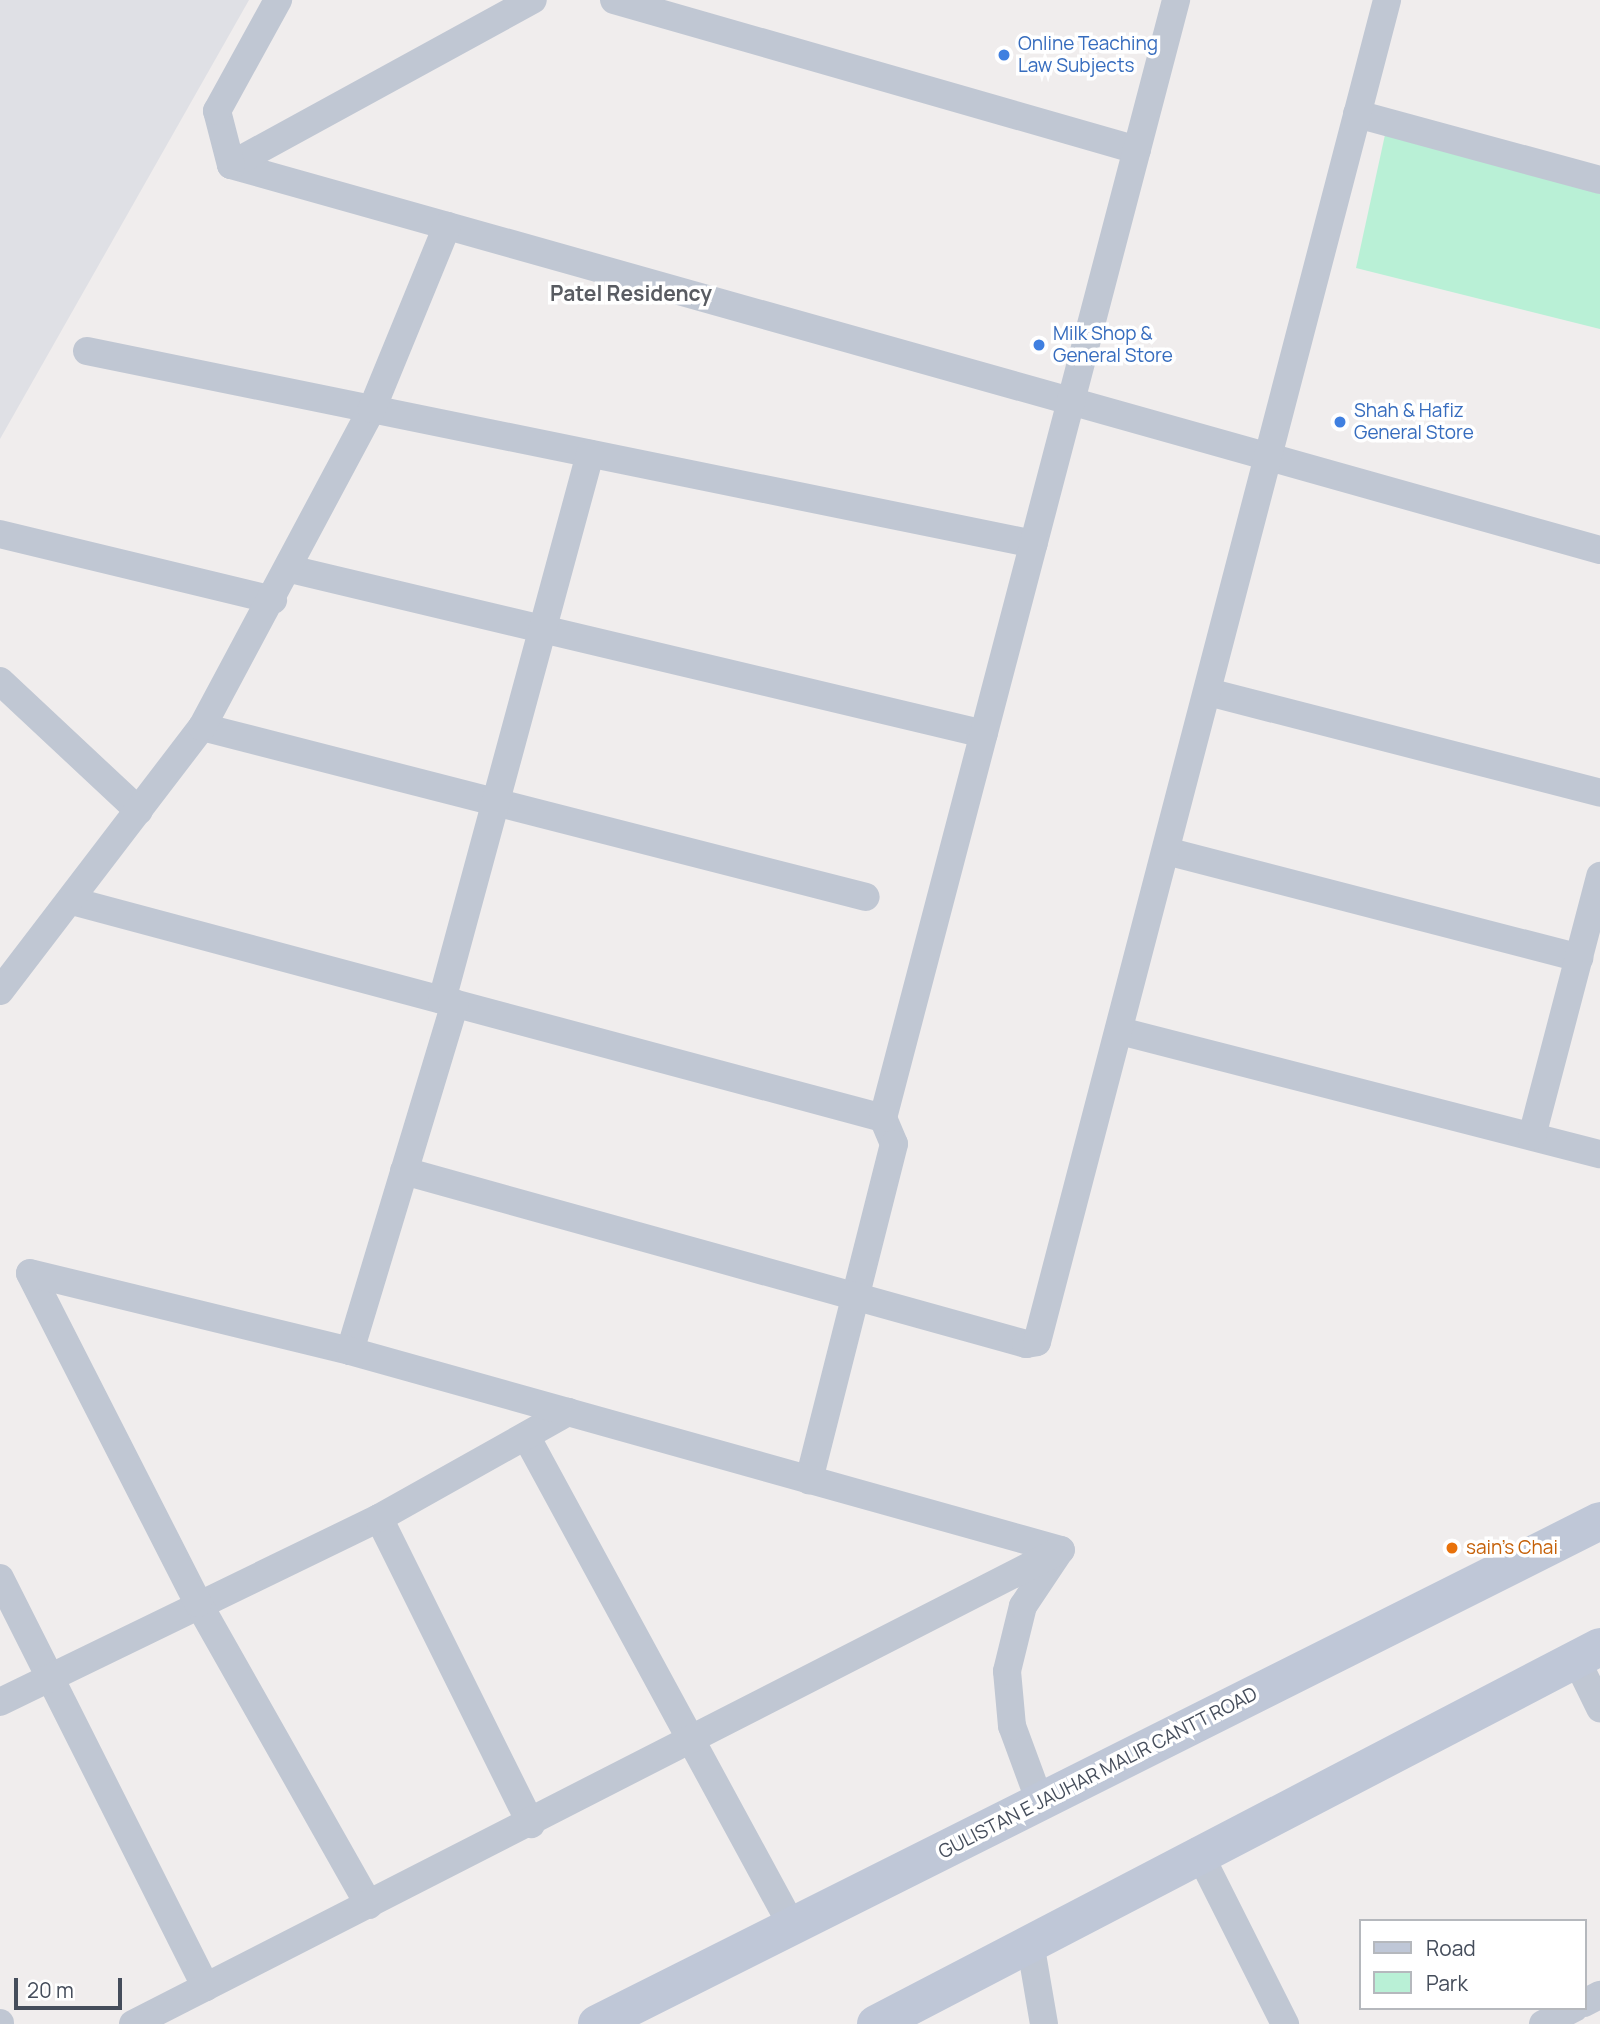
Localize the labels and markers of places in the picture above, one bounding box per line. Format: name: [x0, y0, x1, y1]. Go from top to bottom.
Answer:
place label: Online Teaching Law Subjects: [1018, 33, 1158, 77]
marker: Online Teaching Law Subjects: [996, 47, 1012, 63]
place label: Milk Shop & General Store: [1053, 323, 1173, 367]
marker: Milk Shop & General Store: [1031, 337, 1047, 353]
place label: Shah & Hafiz General Store: [1354, 400, 1474, 444]
marker: Shah & Hafiz General Store: [1332, 414, 1348, 430]
place label: sain's Chai: [1466, 1537, 1558, 1559]
marker: sain's Chai: [1444, 1540, 1460, 1556]

